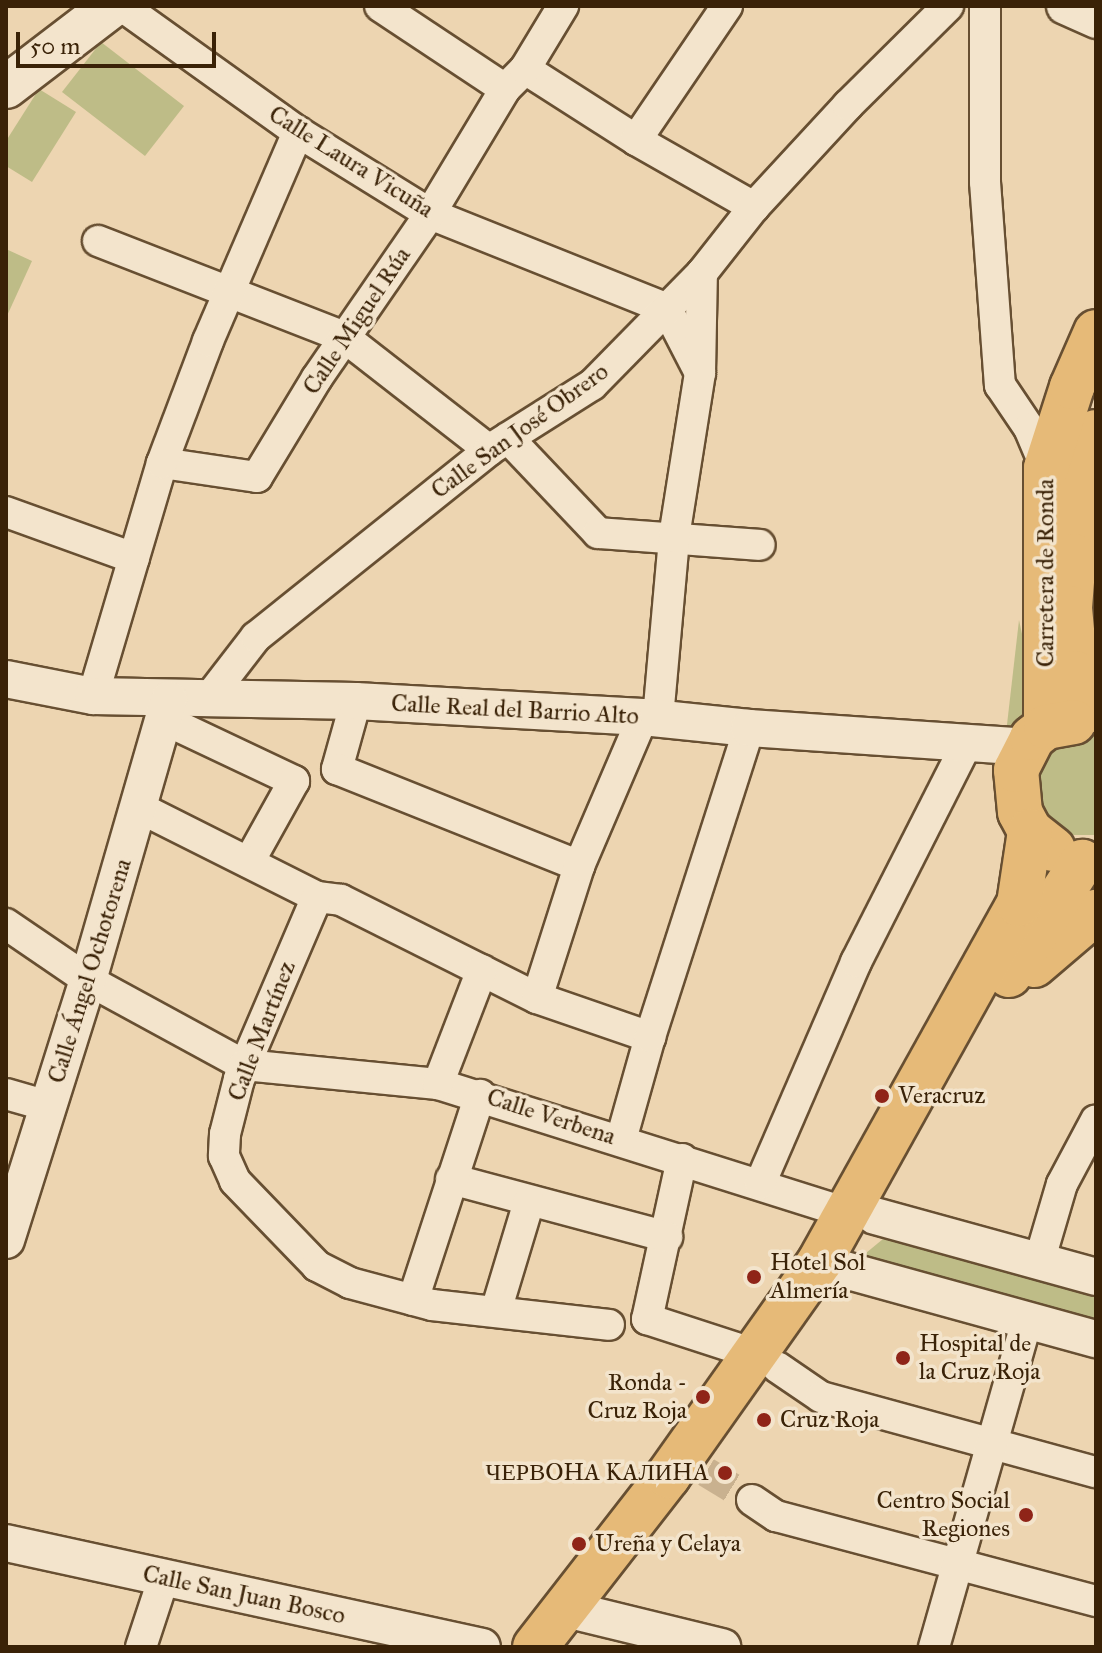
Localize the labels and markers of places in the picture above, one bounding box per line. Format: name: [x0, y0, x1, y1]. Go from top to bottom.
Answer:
place label: Veracruz: [898, 1082, 985, 1110]
marker: Veracruz: [873, 1087, 891, 1105]
place label: Hotel Sol Almería: [770, 1249, 865, 1305]
marker: Hotel Sol Almería: [745, 1268, 763, 1286]
place label: Hospital de la Cruz Roja: [919, 1330, 1040, 1386]
marker: Hospital de la Cruz Roja: [894, 1349, 912, 1367]
place label: Ronda - Cruz Roja: [588, 1369, 687, 1425]
marker: Ronda - Cruz Roja: [694, 1388, 712, 1406]
place label: Cruz Roja: [780, 1406, 879, 1434]
marker: Cruz Roja: [755, 1411, 773, 1429]
place label: ЧЕРВOHA KAЛИHA: [486, 1459, 709, 1487]
marker: ЧЕРВOHA KAЛИHA: [716, 1464, 734, 1482]
place label: Centro Social Regiones: [877, 1487, 1010, 1543]
marker: Centro Social Regiones: [1017, 1506, 1035, 1524]
place label: Ureña y Celaya: [595, 1530, 741, 1558]
marker: Ureña y Celaya: [570, 1535, 588, 1553]

